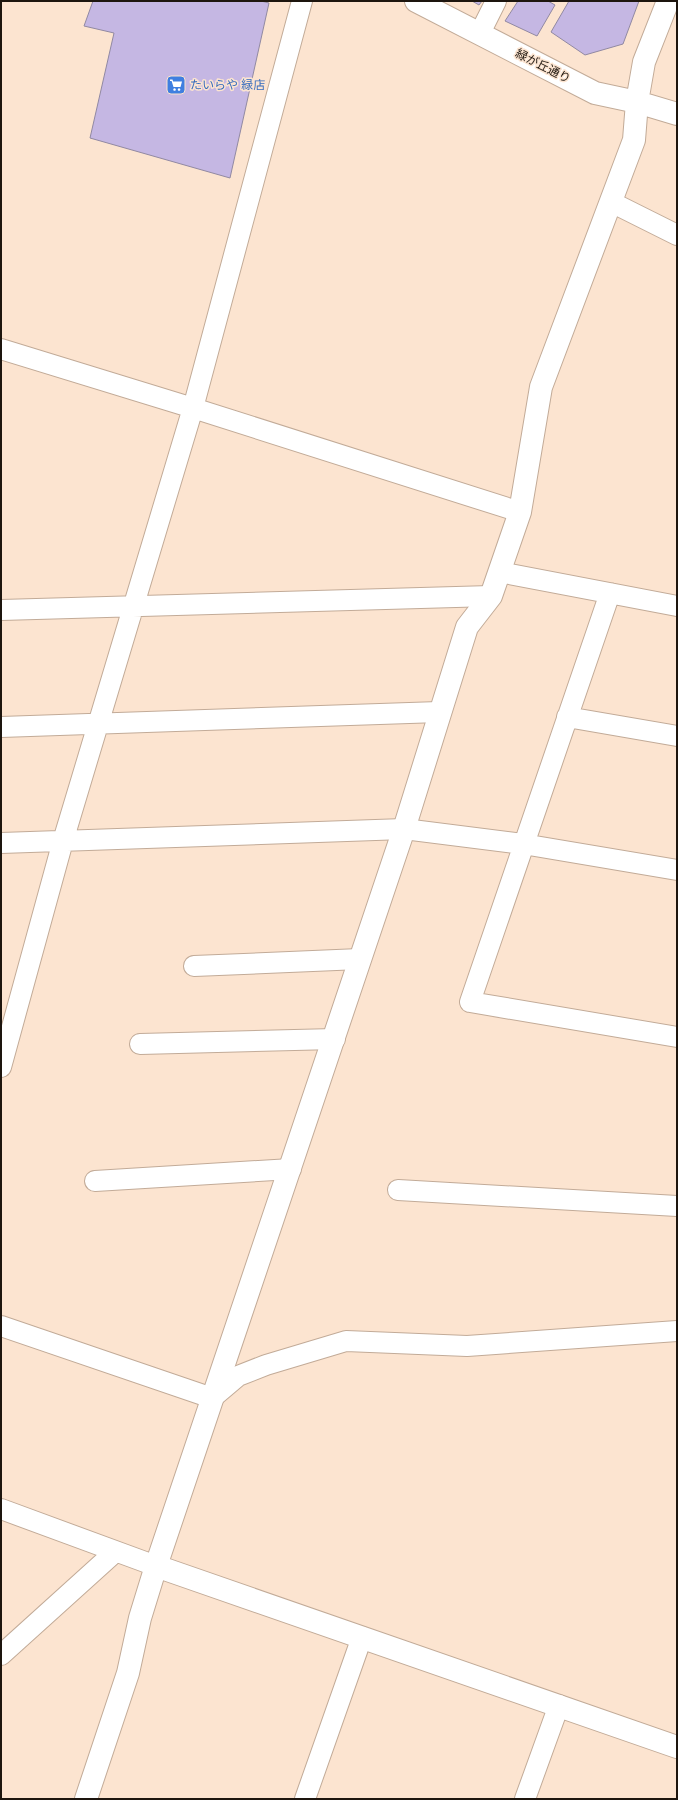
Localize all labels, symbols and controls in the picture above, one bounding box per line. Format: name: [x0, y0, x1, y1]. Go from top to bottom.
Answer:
street label: 緑が丘通り: [513, 46, 573, 86]
supermarket icon: たいらや 緑店: [165, 74, 187, 96]
place label: たいらや 緑店: [190, 78, 265, 92]

